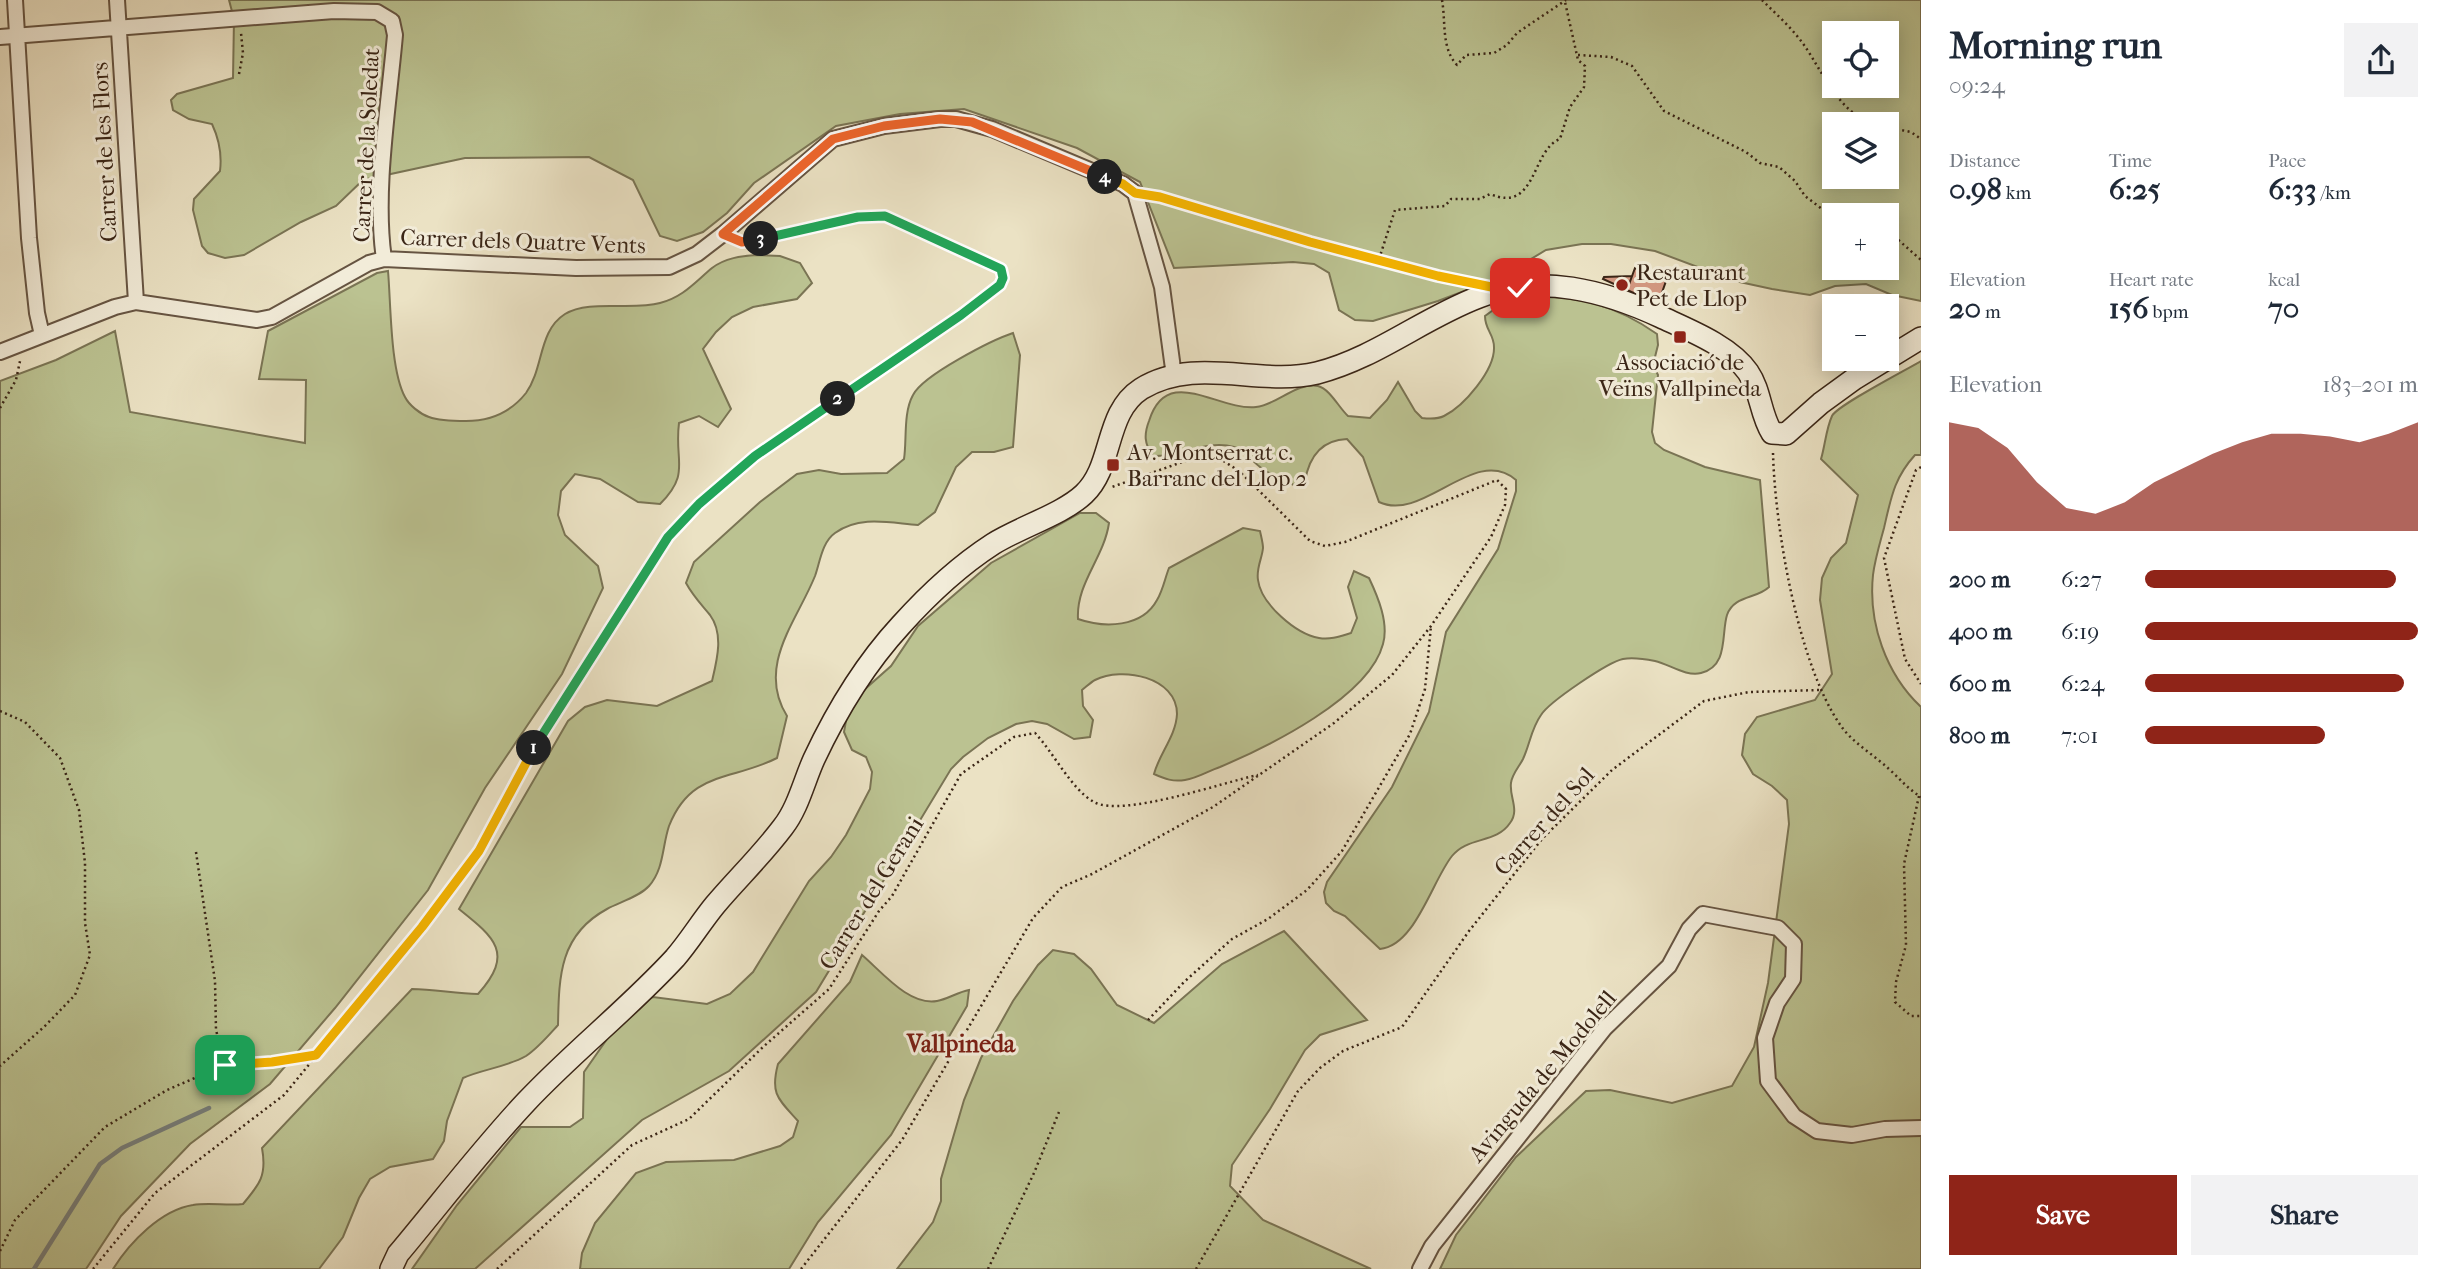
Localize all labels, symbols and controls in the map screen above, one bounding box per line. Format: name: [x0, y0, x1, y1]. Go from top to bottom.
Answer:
map controls: [1822, 21, 1899, 371]
button: locate: [1822, 21, 1899, 98]
text: Morning run: [1949, 23, 2162, 68]
button: share: [2344, 23, 2418, 97]
street label: Carrer de la Soledat: [348, 47, 385, 243]
street label: Carrer de les Flors: [86, 61, 123, 243]
text: 09:24: [1949, 72, 2005, 99]
button: layers: [1822, 112, 1899, 189]
text: Distance: [1949, 150, 2020, 172]
text: Time: [2109, 150, 2152, 172]
text: Pace: [2268, 150, 2306, 172]
pin: 4: [1088, 160, 1122, 194]
text: 4: [1099, 165, 1110, 187]
text: 0.98: [1949, 172, 2002, 207]
text: 6:25: [2109, 172, 2161, 207]
text: 6:33: [2268, 172, 2316, 207]
text: km: [2002, 182, 2031, 204]
text: /km: [2316, 182, 2351, 204]
button: +: [1822, 203, 1899, 280]
pin: 3: [744, 222, 778, 256]
street label: Carrer dels Quatre Vents: [400, 224, 646, 259]
text: 3: [757, 227, 764, 249]
pin: [1490, 258, 1550, 318]
place label: Restaurant Pet de Llop: [1636, 259, 1747, 312]
icon: check: [1501, 269, 1539, 307]
text: Elevation: [1949, 269, 2026, 291]
text: Heart rate: [2109, 269, 2194, 291]
text: kcal: [2268, 269, 2300, 291]
marker: Restaurant Pet de Llop: [1614, 277, 1630, 293]
text: 20: [1949, 291, 1981, 326]
text: 156: [2109, 291, 2148, 326]
text: 70: [2268, 291, 2299, 326]
button: −: [1822, 294, 1899, 371]
text: m: [1981, 301, 2001, 323]
text: bpm: [2148, 301, 2189, 323]
marker: Associació de Veïns Vallpineda: [1672, 329, 1688, 345]
place label: Associació de Veïns Vallpineda: [1598, 349, 1762, 402]
text: Elevation: [1949, 371, 2042, 398]
text: 183–201 m: [2322, 371, 2418, 398]
pin: 2: [820, 382, 856, 416]
text: 2: [833, 387, 842, 409]
place label: Av. Montserrat c. Barranc del Llop 2: [1126, 439, 1307, 492]
marker: Av. Montserrat c. Barranc del Llop 2: [1105, 457, 1121, 473]
text: 200 m: [1949, 566, 2010, 593]
text: 6:27: [2061, 566, 2102, 593]
text: 400 m: [1949, 618, 2012, 645]
text: 6:19: [2061, 618, 2099, 645]
text: 600 m: [1949, 670, 2011, 697]
text: 6:24: [2061, 670, 2104, 697]
text: 800 m: [1949, 722, 2010, 749]
text: 7:01: [2061, 722, 2098, 749]
pin: 1: [516, 730, 552, 766]
text: 1: [530, 736, 537, 758]
street label: Carrer del Sol: [1489, 761, 1600, 881]
street label: Carrer del Gerani: [814, 812, 929, 975]
street label: Avinguda de Modolell: [1462, 985, 1622, 1168]
district label: Vallpineda: [906, 1030, 1016, 1058]
pin: [195, 1035, 255, 1095]
icon: arrive: [206, 1046, 244, 1084]
button: Save: [1949, 1175, 2177, 1255]
button: Share: [2191, 1175, 2418, 1255]

